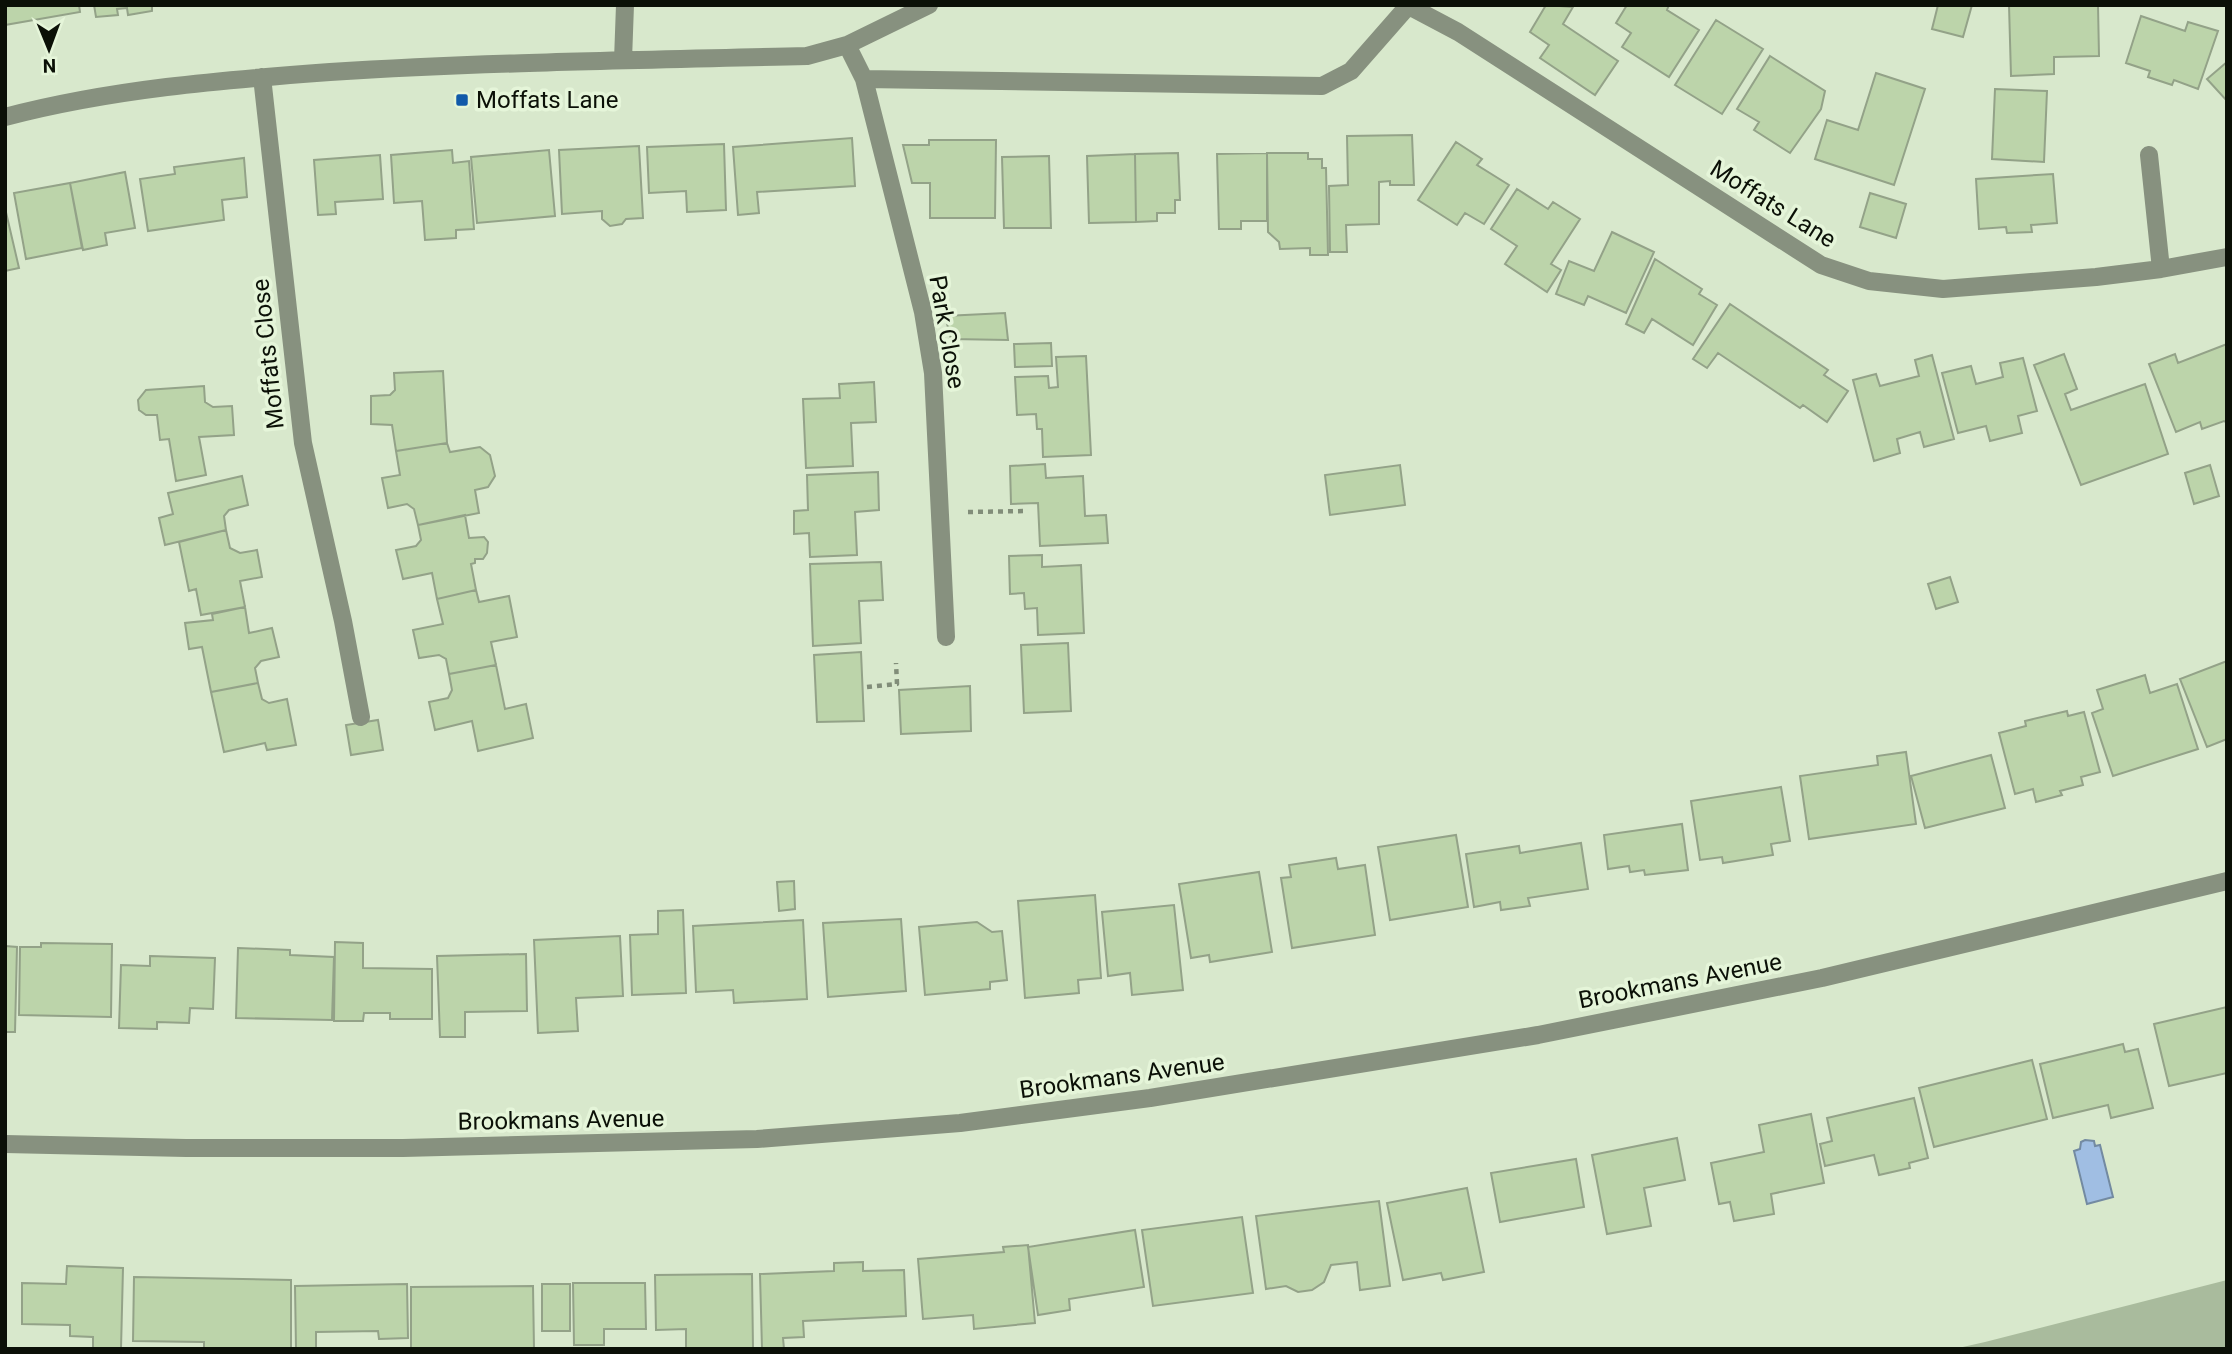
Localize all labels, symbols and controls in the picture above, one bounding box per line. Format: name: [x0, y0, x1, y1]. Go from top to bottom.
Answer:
north arrow: [14, 14, 84, 84]
text: N: [42, 54, 56, 77]
place label: Moffats Lane: [476, 86, 619, 114]
marker: Moffats Lane: [454, 92, 470, 108]
street label: Moffats Lane: [1705, 154, 1841, 254]
street label: Park Close: [923, 273, 971, 391]
street label: Moffats Close: [246, 278, 290, 430]
street label: Brookmans Avenue: [1576, 948, 1784, 1014]
street label: Brookmans Avenue: [1018, 1048, 1226, 1104]
street label: Brookmans Avenue: [457, 1104, 665, 1136]

